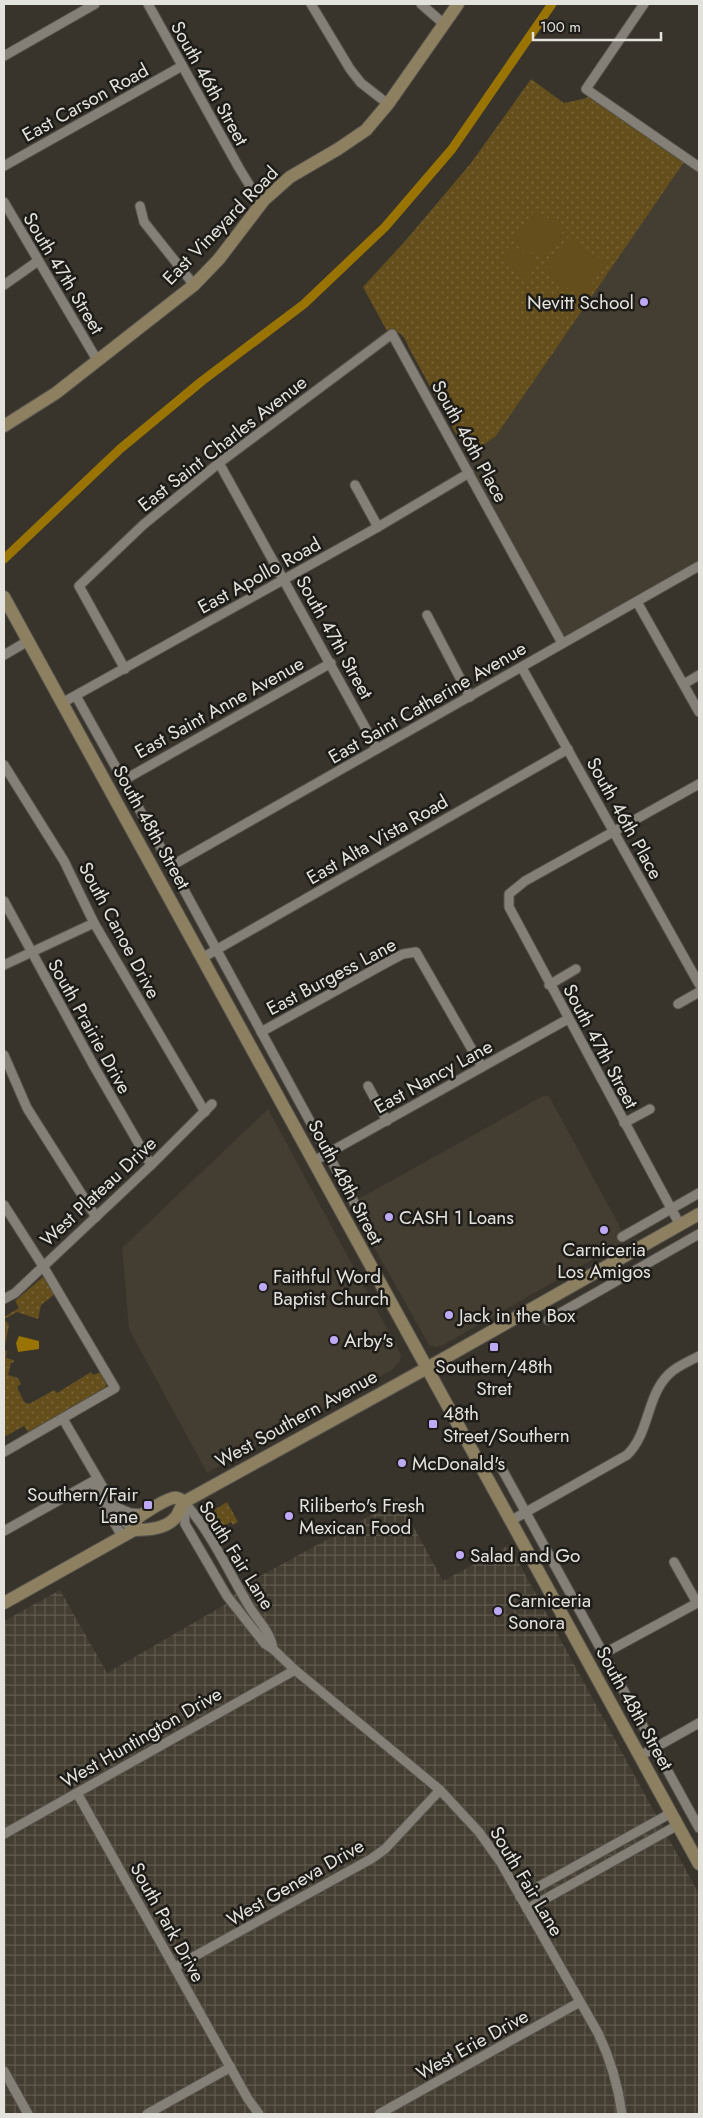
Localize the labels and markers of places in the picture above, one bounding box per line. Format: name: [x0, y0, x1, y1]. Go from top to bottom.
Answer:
place label: Nevitt School: [527, 289, 634, 316]
marker: Nevitt School: [638, 296, 650, 308]
place label: CASH 1 Loans: [399, 1204, 514, 1231]
marker: CASH 1 Loans: [383, 1211, 395, 1223]
marker: Carniceria Los Amigos: [598, 1224, 610, 1236]
place label: Carniceria Los Amigos: [557, 1236, 651, 1285]
place label: Faithful Word Baptist Church: [273, 1263, 389, 1312]
marker: Faithful Word Baptist Church: [257, 1281, 269, 1293]
place label: Jack in the Box: [456, 1302, 575, 1329]
marker: Jack in the Box: [443, 1309, 455, 1321]
place label: Arby's: [344, 1327, 393, 1354]
marker: Arby's: [328, 1334, 340, 1346]
marker: Southern/48th Stret: [488, 1341, 500, 1353]
place label: Southern/48th Stret: [435, 1353, 553, 1402]
place label: 48th Street/Southern: [443, 1400, 570, 1449]
marker: 48th Street/Southern: [427, 1418, 439, 1430]
place label: McDonald's: [412, 1450, 506, 1477]
marker: McDonald's: [396, 1457, 408, 1469]
place label: Southern/Fair Lane: [27, 1481, 138, 1530]
place label: Riliberto's Fresh Mexican Food: [299, 1492, 425, 1541]
marker: Southern/Fair Lane: [142, 1499, 154, 1511]
marker: Riliberto's Fresh Mexican Food: [283, 1510, 295, 1522]
place label: Salad and Go: [470, 1542, 580, 1569]
marker: Salad and Go: [454, 1549, 466, 1561]
place label: Carniceria Sonora: [508, 1587, 591, 1636]
marker: Carniceria Sonora: [492, 1605, 504, 1617]

